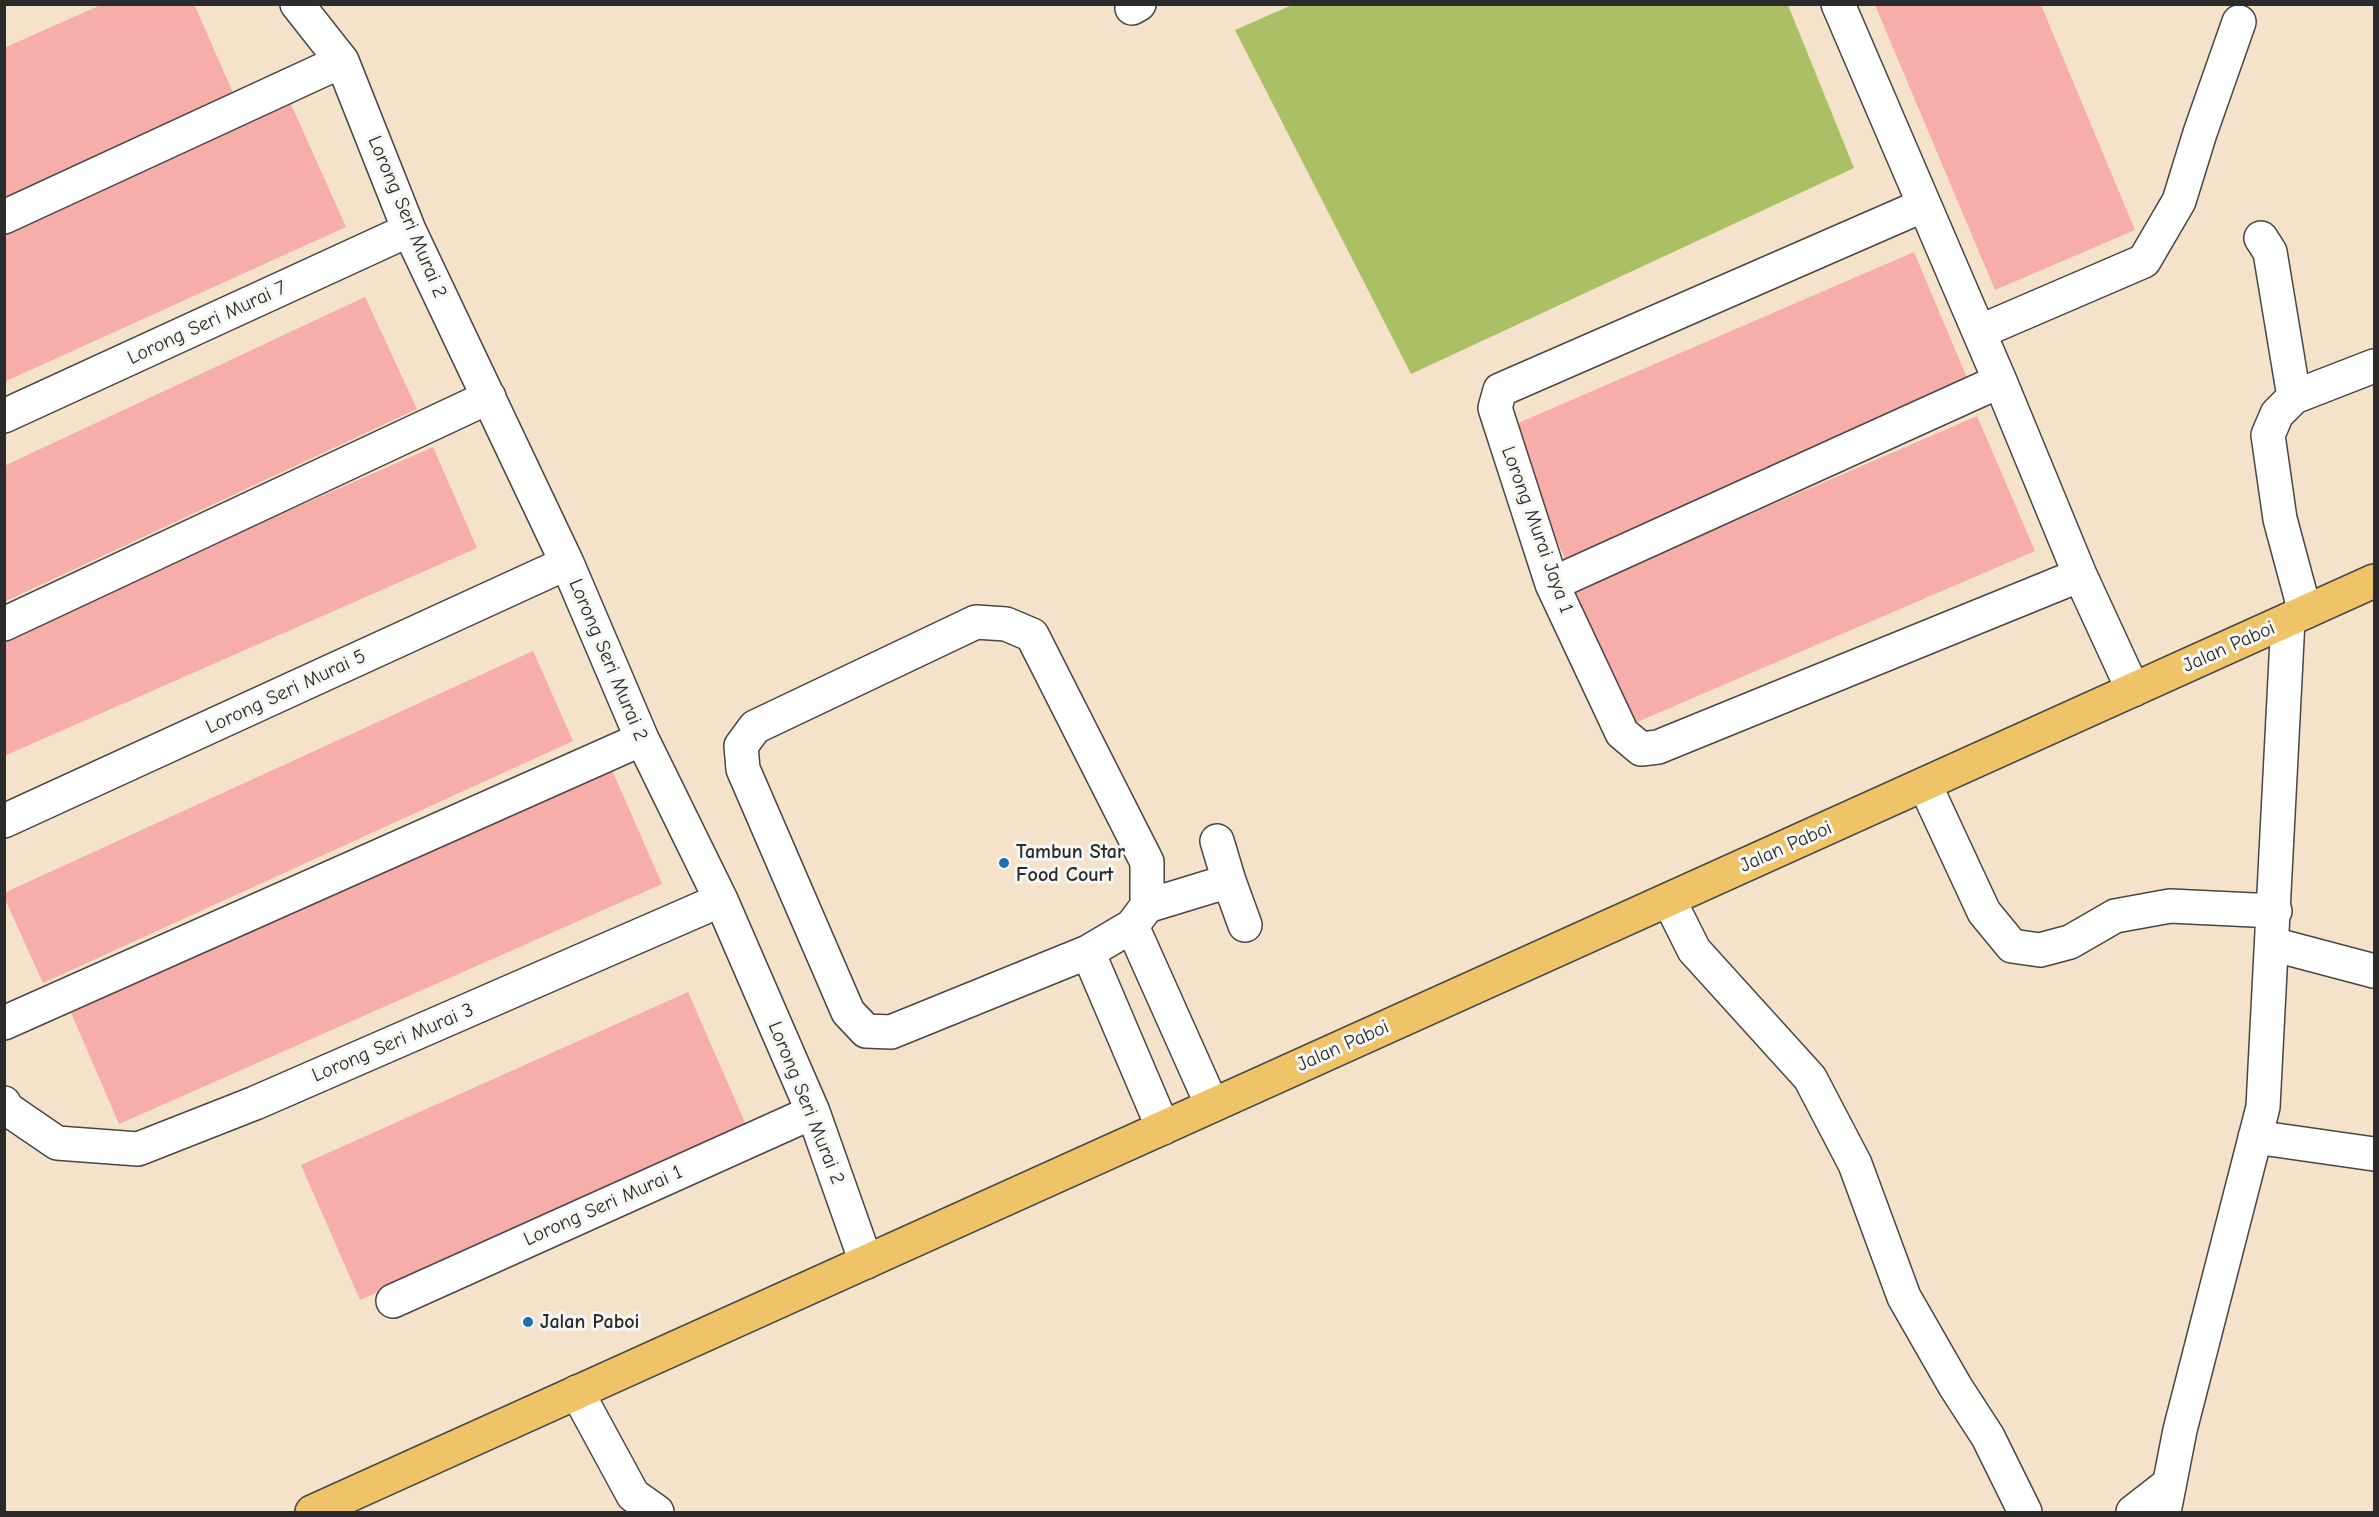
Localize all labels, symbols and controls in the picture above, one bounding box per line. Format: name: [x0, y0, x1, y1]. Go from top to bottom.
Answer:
street label: Lorong Seri Murai 2: [362, 132, 452, 302]
street label: Lorong Seri Murai 7: [124, 276, 290, 370]
street label: Lorong Murai Jaya 1: [1496, 443, 1578, 617]
street label: Lorong Seri Murai 2: [563, 575, 653, 745]
street label: Jalan Paboi: [2179, 616, 2279, 678]
street label: Lorong Seri Murai 5: [202, 644, 370, 740]
street label: Jalan Paboi: [1736, 816, 1836, 878]
place label: Tambun Star Food Court: [1016, 840, 1125, 887]
marker: Tambun Star Food Court: [997, 856, 1011, 870]
street label: Lorong Seri Murai 3: [309, 998, 477, 1088]
street label: Jalan Paboi: [1293, 1015, 1393, 1077]
street label: Lorong Seri Murai 2: [762, 1018, 850, 1188]
street label: Lorong Seri Murai 1: [520, 1160, 686, 1252]
place label: Jalan Paboi: [540, 1310, 639, 1334]
marker: Jalan Paboi: [521, 1315, 535, 1329]

